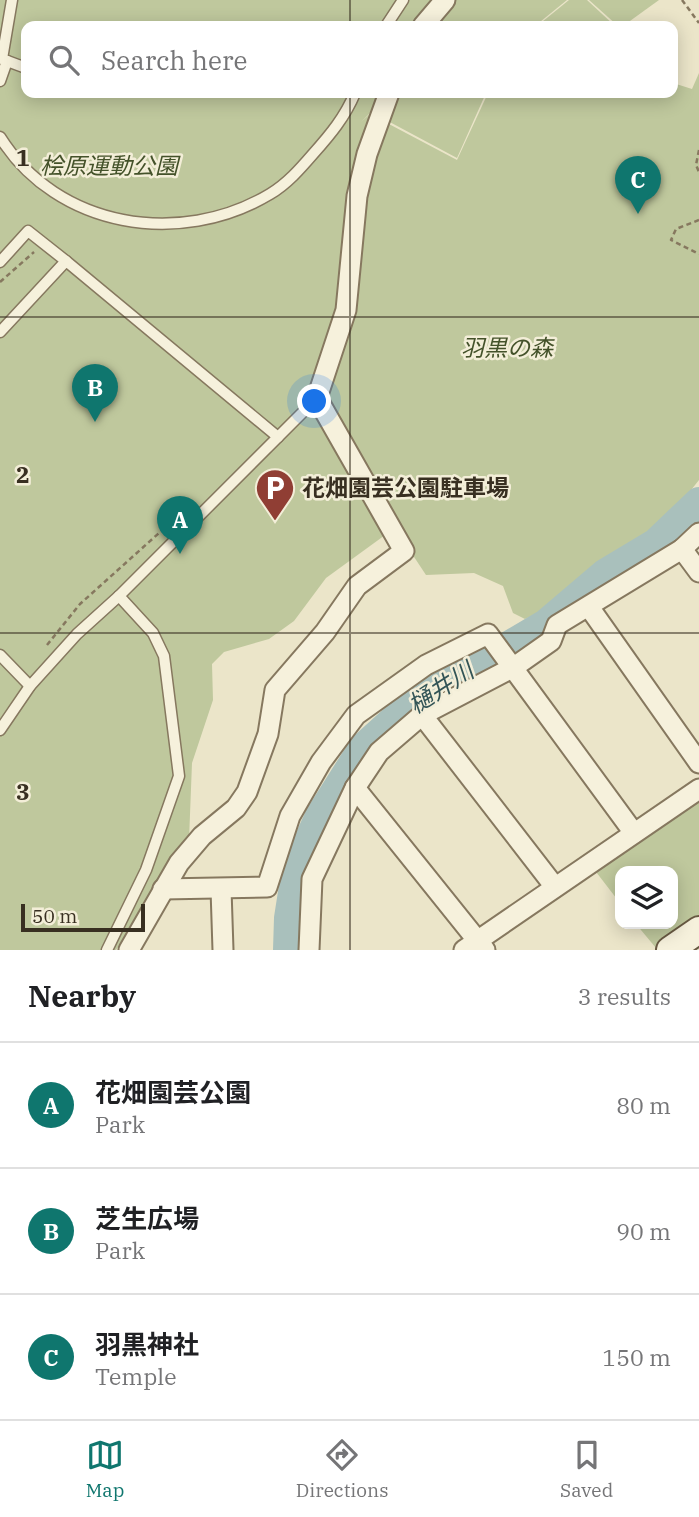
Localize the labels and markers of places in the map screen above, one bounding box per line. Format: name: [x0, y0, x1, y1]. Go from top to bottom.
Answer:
pin: C: [615, 156, 661, 214]
pin: B: [72, 364, 118, 422]
parking icon: 花畑園芸公園駐車場: [254, 467, 296, 522]
place label: 花畑園芸公園駐車場: [302, 472, 509, 502]
pin: A: [157, 496, 203, 554]

